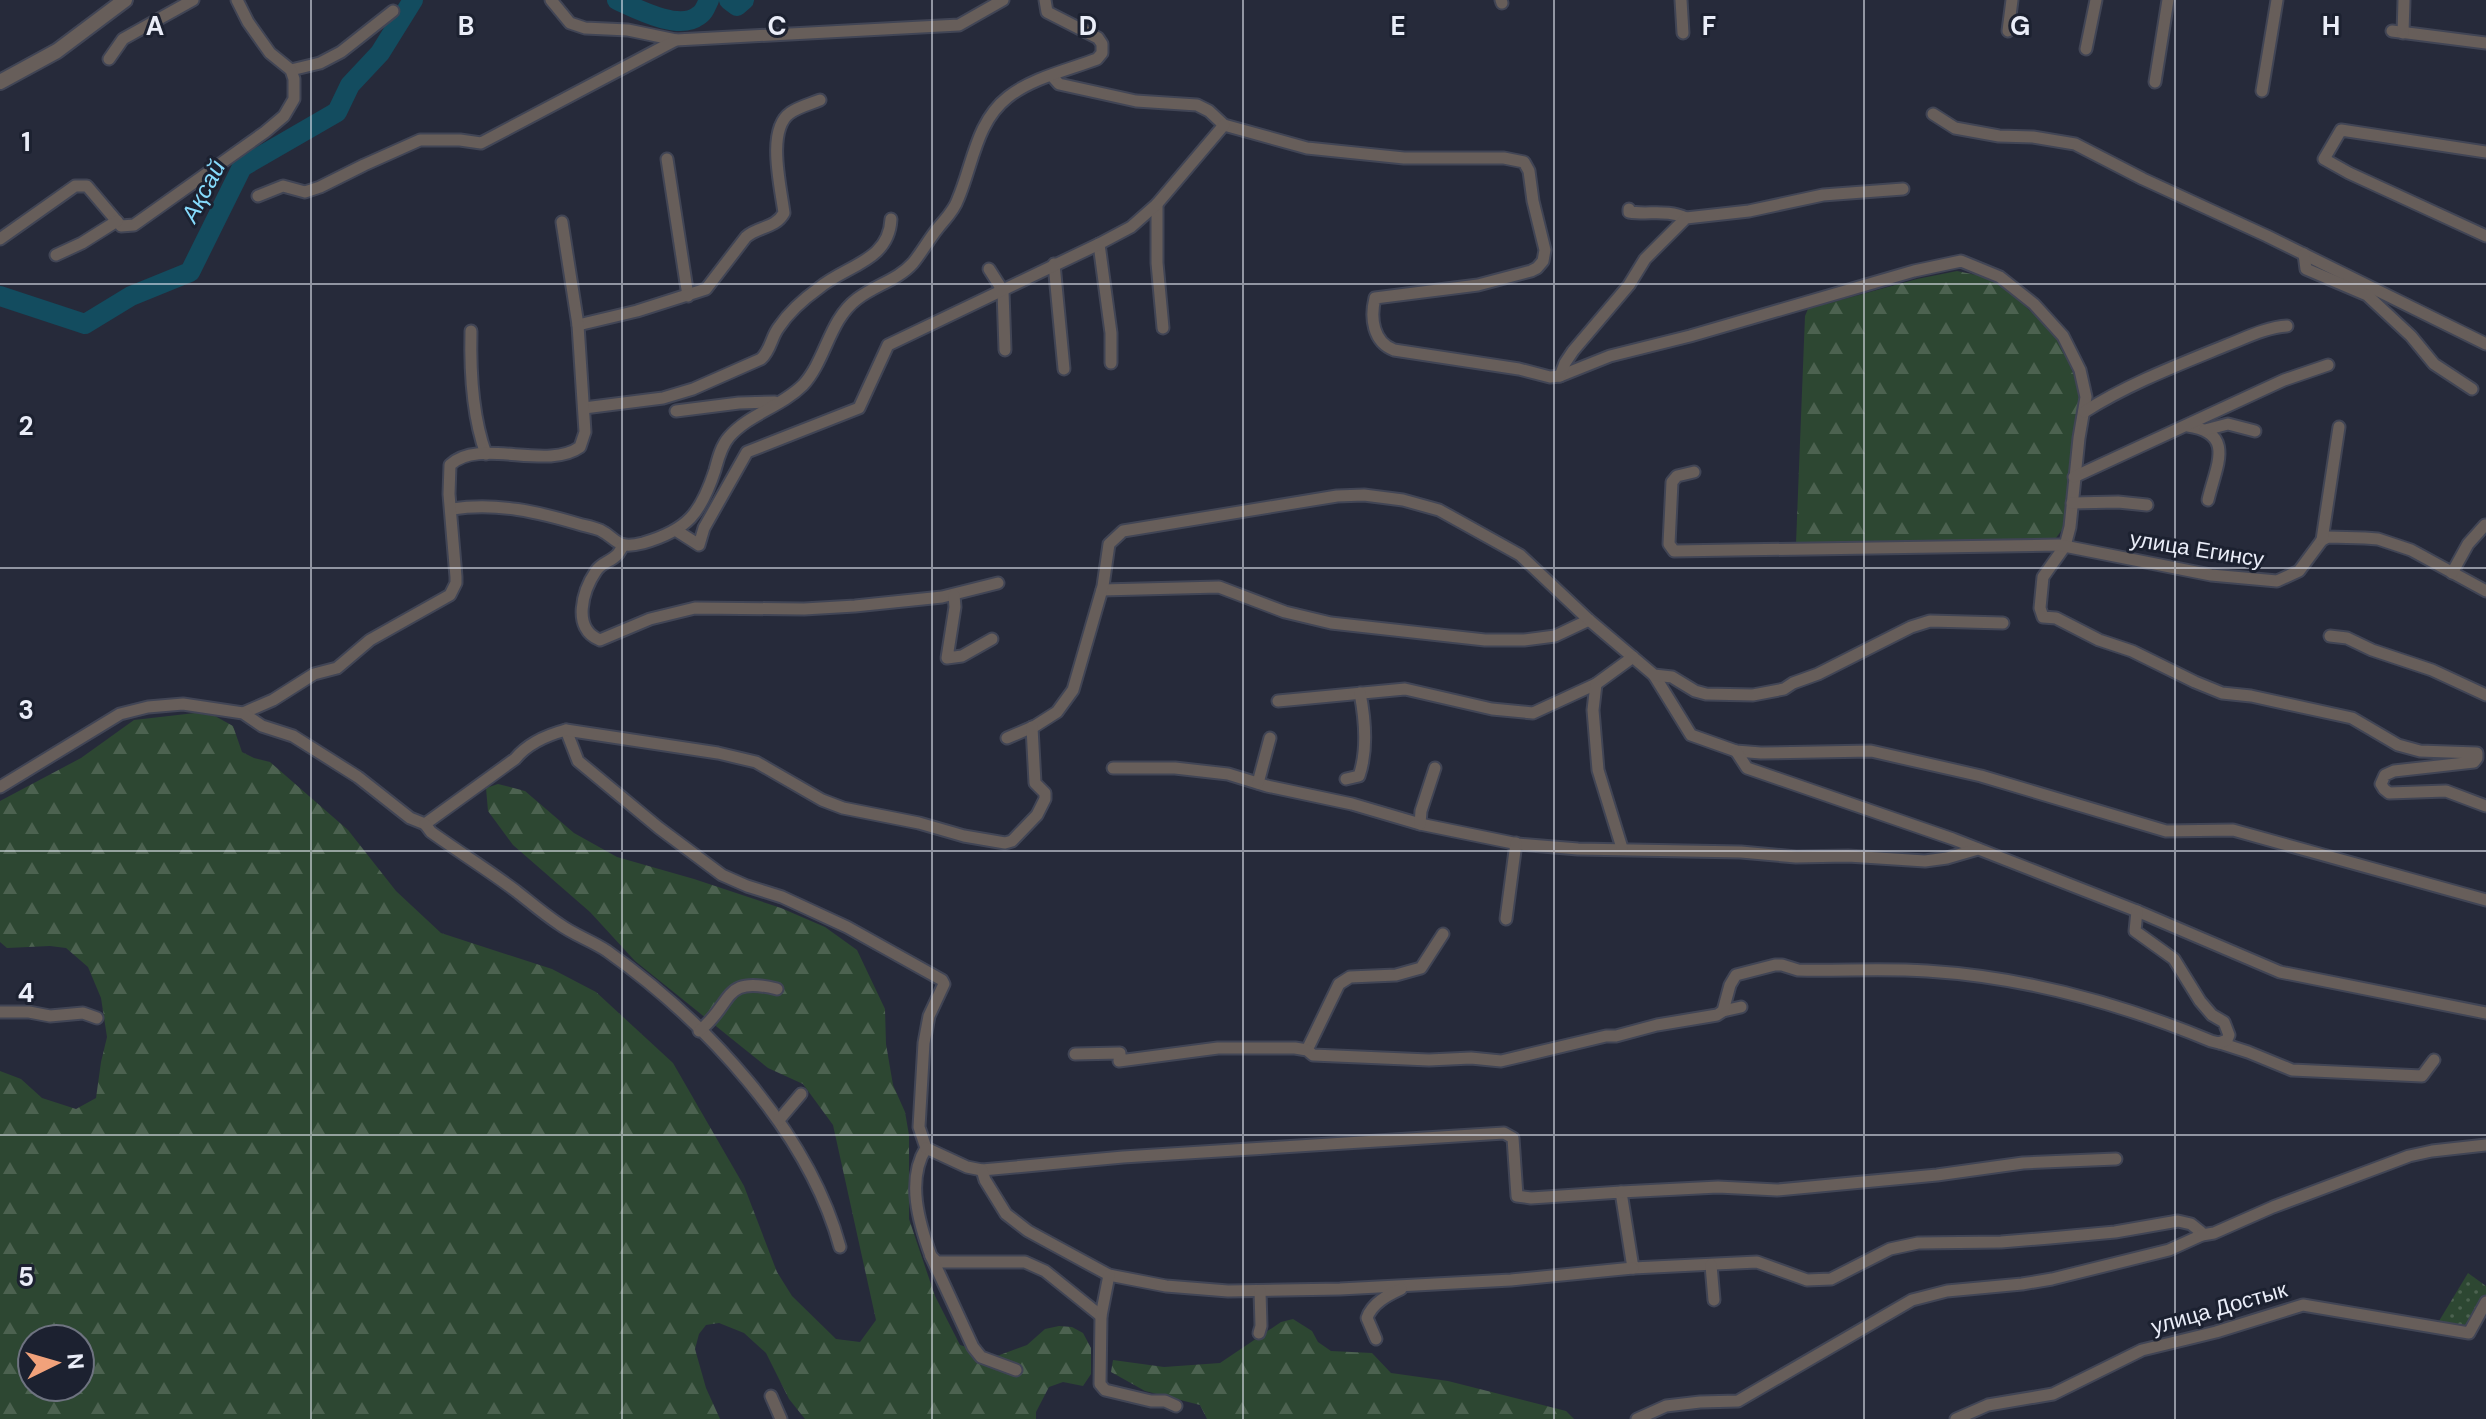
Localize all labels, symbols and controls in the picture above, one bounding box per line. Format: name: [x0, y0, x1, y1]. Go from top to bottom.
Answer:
text: A: [146, 9, 164, 43]
text: B: [458, 9, 474, 43]
text: C: [767, 9, 787, 43]
text: D: [1079, 9, 1097, 43]
text: E: [1390, 9, 1406, 43]
text: F: [1702, 9, 1716, 43]
text: G: [2010, 9, 2030, 43]
text: H: [2322, 9, 2340, 43]
text: 1: [21, 125, 31, 159]
water label: Ақсай: [173, 155, 232, 229]
text: 2: [18, 409, 34, 443]
street label: улица Егинсу: [2128, 524, 2266, 574]
text: 3: [18, 693, 34, 727]
text: 4: [18, 976, 34, 1010]
text: 5: [18, 1260, 34, 1294]
street label: улица Достык: [2148, 1275, 2291, 1341]
north arrow: [16, 1323, 96, 1403]
text: N: [60, 1352, 91, 1371]

